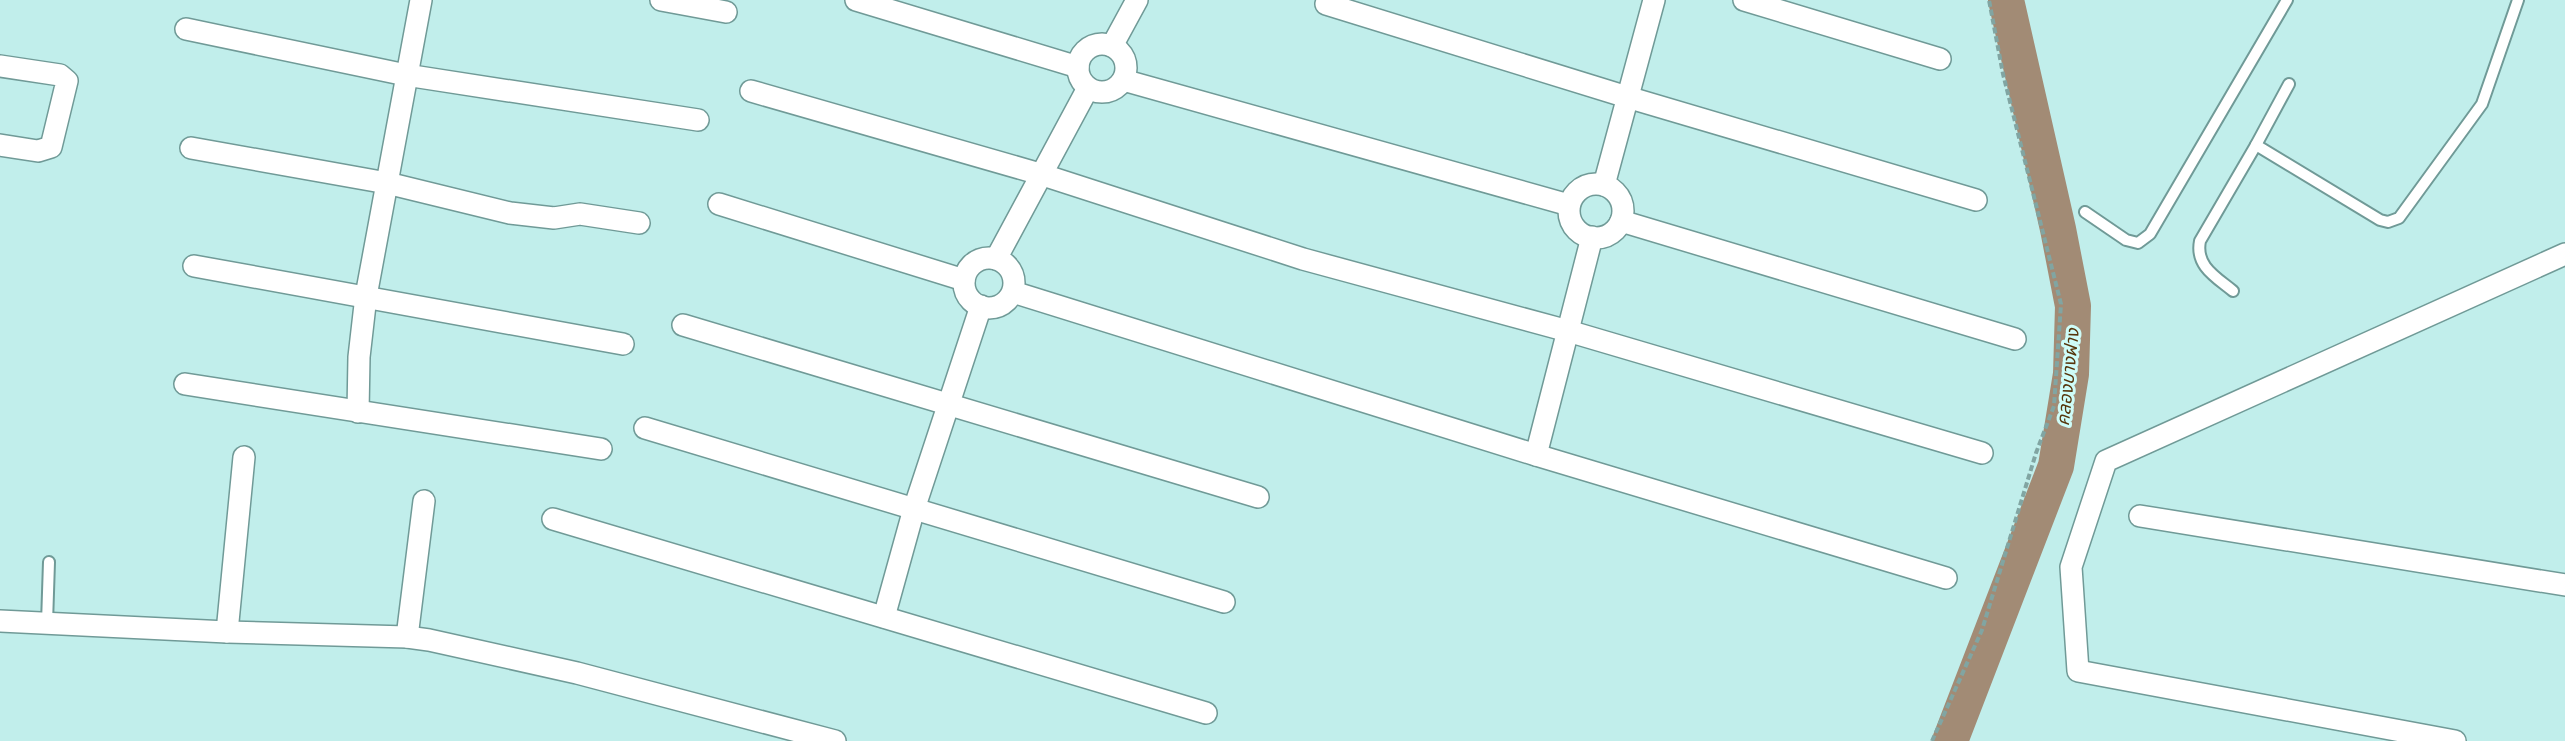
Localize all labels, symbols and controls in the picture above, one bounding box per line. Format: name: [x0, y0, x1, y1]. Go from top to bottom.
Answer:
water label: คลองบางฝาง: [2051, 326, 2083, 427]

